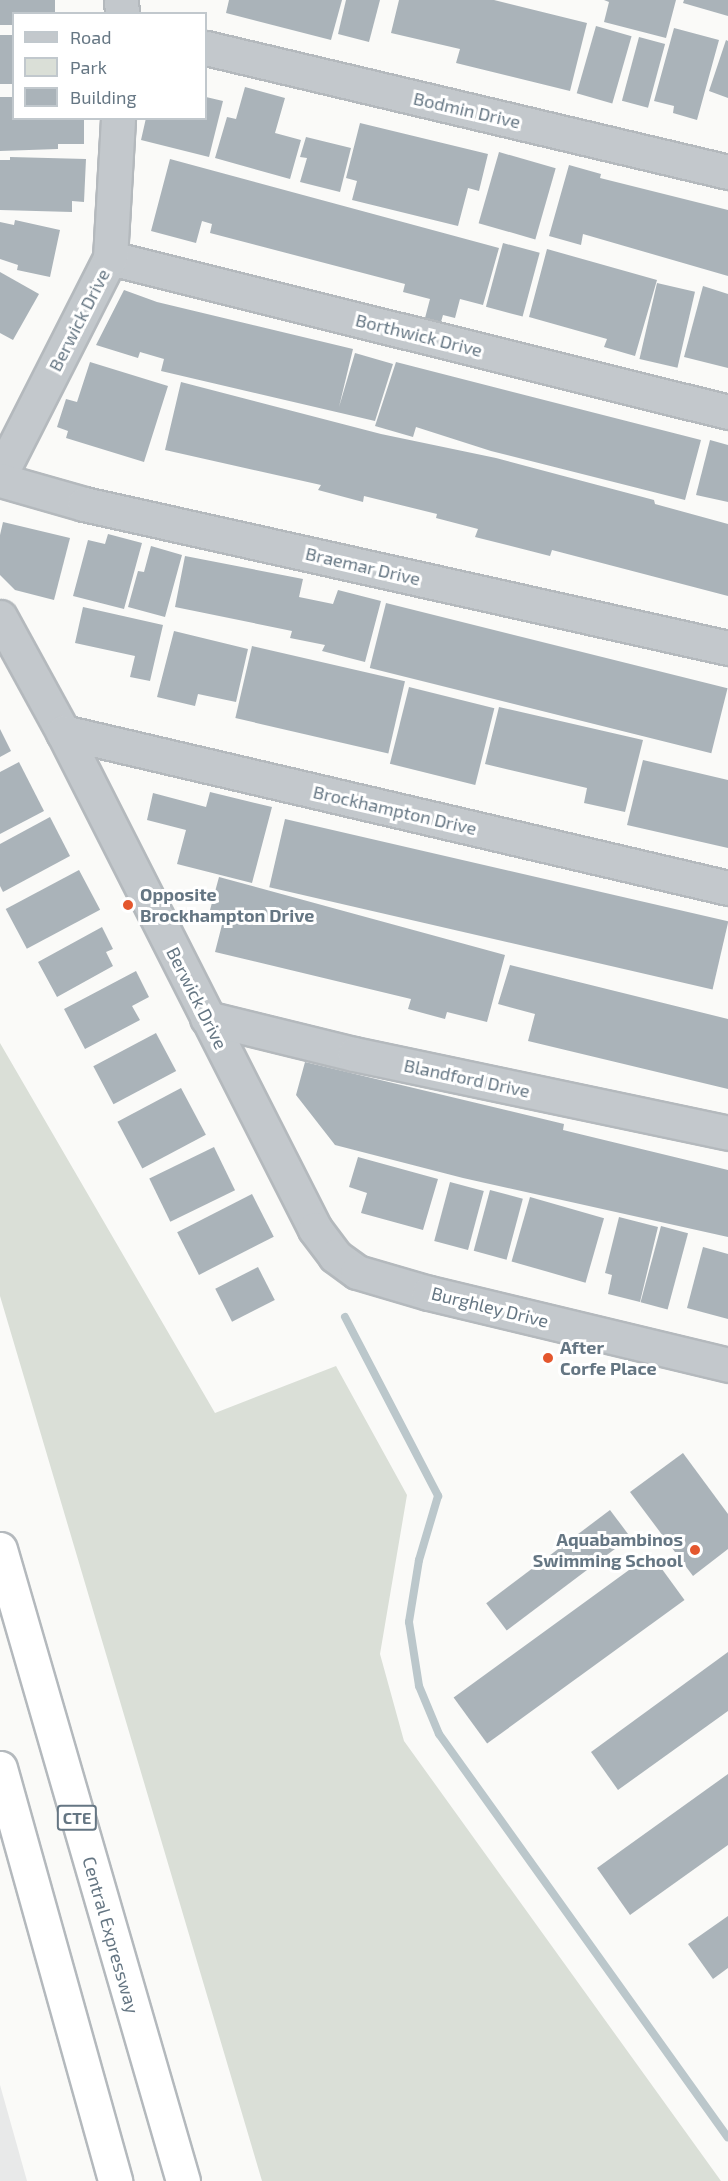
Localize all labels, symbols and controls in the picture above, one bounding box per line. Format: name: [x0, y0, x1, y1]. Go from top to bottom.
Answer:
legend: [12, 12, 207, 120]
text: Road: [70, 26, 111, 48]
text: Park: [70, 56, 107, 78]
text: Building: [70, 86, 137, 108]
street label: Bodmin Drive: [411, 87, 523, 133]
street label: Berwick Drive: [44, 265, 114, 375]
street label: Borthwick Drive: [353, 309, 485, 361]
street label: Braemar Drive: [303, 542, 423, 590]
street label: Brockhampton Drive: [311, 781, 479, 839]
place label: Opposite Brockhampton Drive: [140, 884, 314, 926]
marker: Opposite Brockhampton Drive: [121, 898, 135, 912]
street label: Berwick Drive: [162, 943, 232, 1053]
street label: Blandford Drive: [402, 1054, 532, 1102]
street label: Burghley Drive: [429, 1282, 551, 1332]
place label: After Corfe Place: [560, 1337, 657, 1380]
marker: After Corfe Place: [541, 1351, 555, 1365]
place label: Aquabambinos Swimming School: [533, 1529, 683, 1572]
marker: Aquabambinos Swimming School: [688, 1543, 702, 1557]
road number: CTE: [56, 1805, 98, 1831]
street label: Central Expressway: [78, 1854, 144, 2016]

